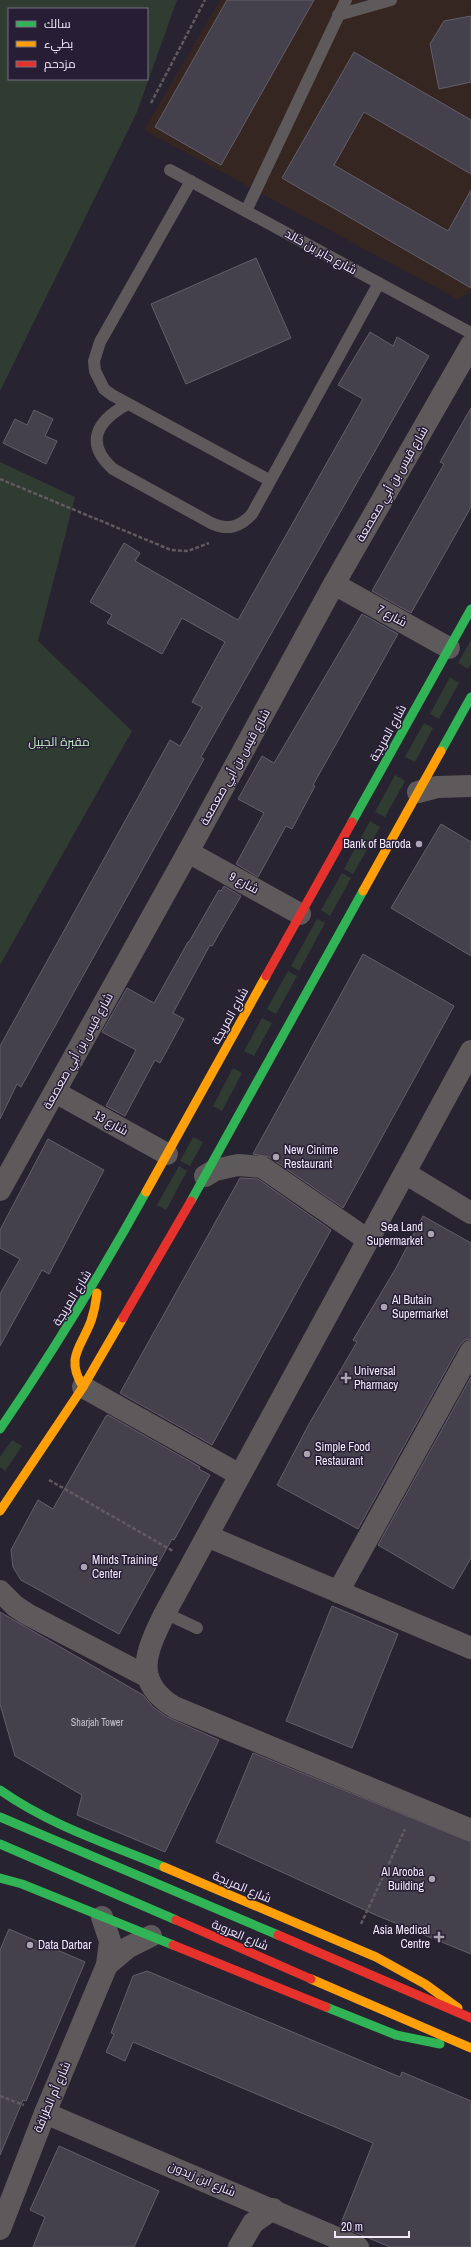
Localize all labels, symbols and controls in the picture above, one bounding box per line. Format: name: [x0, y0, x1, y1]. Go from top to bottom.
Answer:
legend: [8, 8, 148, 80]
text: سالك: [44, 16, 71, 32]
text: بطيء: [44, 36, 73, 54]
text: مزدحم: [44, 56, 76, 72]
street label: شارع جابر بن خالد: [282, 226, 360, 278]
street label: شارع قيس بن أبي صعصعة: [352, 423, 433, 546]
street label: شارع 7: [374, 601, 410, 631]
street label: شارع المريجة: [366, 702, 410, 764]
street label: شارع قيس بن أبي صعصعة: [196, 706, 276, 829]
park label: مقبرة الجبيل: [28, 734, 90, 750]
place label: Bank of Baroda: [343, 836, 412, 852]
marker: Bank of Baroda: [414, 839, 424, 849]
street label: شارع 9: [226, 868, 262, 898]
street label: شارع المريجة: [208, 985, 252, 1047]
street label: شارع قيس بن أبي صعصعة: [39, 990, 119, 1113]
street label: شارع 13: [91, 1107, 131, 1139]
place label: New Cinime Restaurant: [284, 1142, 338, 1172]
marker: New Cinime Restaurant: [271, 1152, 281, 1162]
place label: Sea Land Supermarket: [367, 1219, 423, 1249]
marker: Sea Land Supermarket: [426, 1229, 436, 1239]
street label: شارع المريجة: [49, 1267, 95, 1329]
place label: Al Butain Supermarket: [391, 1292, 449, 1322]
marker: Al Butain Supermarket: [379, 1302, 389, 1312]
place label: Universal Pharmacy: [354, 1363, 398, 1393]
marker: Universal Pharmacy: [341, 1373, 351, 1383]
place label: Simple Food Restaurant: [315, 1439, 370, 1469]
marker: Simple Food Restaurant: [302, 1449, 312, 1459]
place label: Minds Training Center: [92, 1552, 158, 1582]
marker: Minds Training Center: [79, 1562, 89, 1572]
house number: Sharjah Tower: [71, 1716, 123, 1729]
place label: Al Arooba Building: [380, 1864, 425, 1894]
street label: شارع المريجة: [210, 1867, 274, 1907]
marker: Al Arooba Building: [427, 1874, 437, 1884]
street label: شارع العروبة: [209, 1916, 271, 1954]
place label: Asia Medical Centre: [372, 1922, 430, 1952]
marker: Asia Medical Centre: [433, 1931, 445, 1943]
place label: Data Darbar: [38, 1937, 92, 1953]
marker: Data Darbar: [25, 1940, 35, 1950]
street label: شارع أم الطرافة: [30, 2059, 74, 2135]
street label: شارع ابن زيدون: [166, 2158, 238, 2200]
scale bar: [335, 2213, 409, 2239]
text: 20 m: [341, 2219, 363, 2235]

